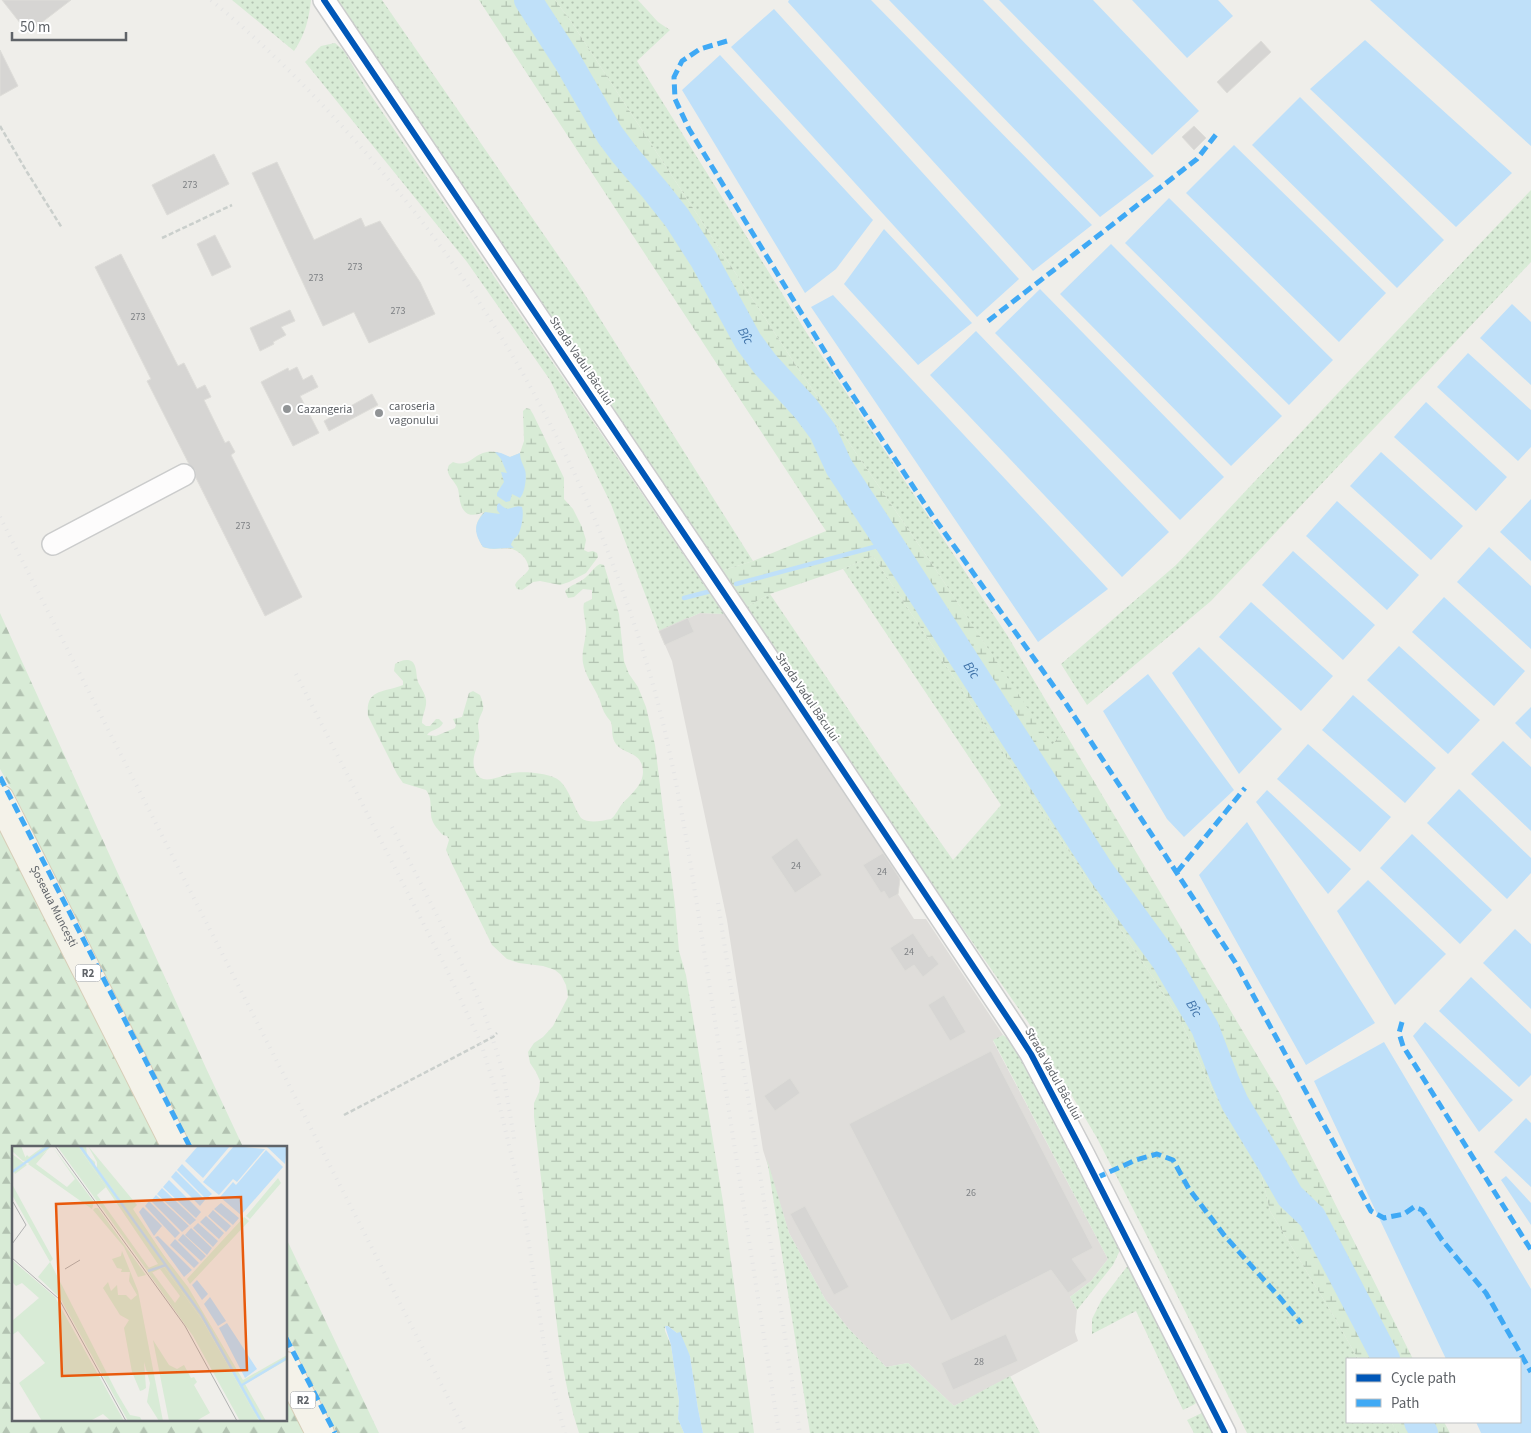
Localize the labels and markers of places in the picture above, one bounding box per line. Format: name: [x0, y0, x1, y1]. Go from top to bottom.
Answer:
place label: caroseria vagonului: [389, 398, 438, 429]
place label: Cazangeria: [297, 401, 352, 418]
marker: Cazangeria: [281, 403, 293, 415]
marker: caroseria vagonului: [373, 407, 385, 419]

